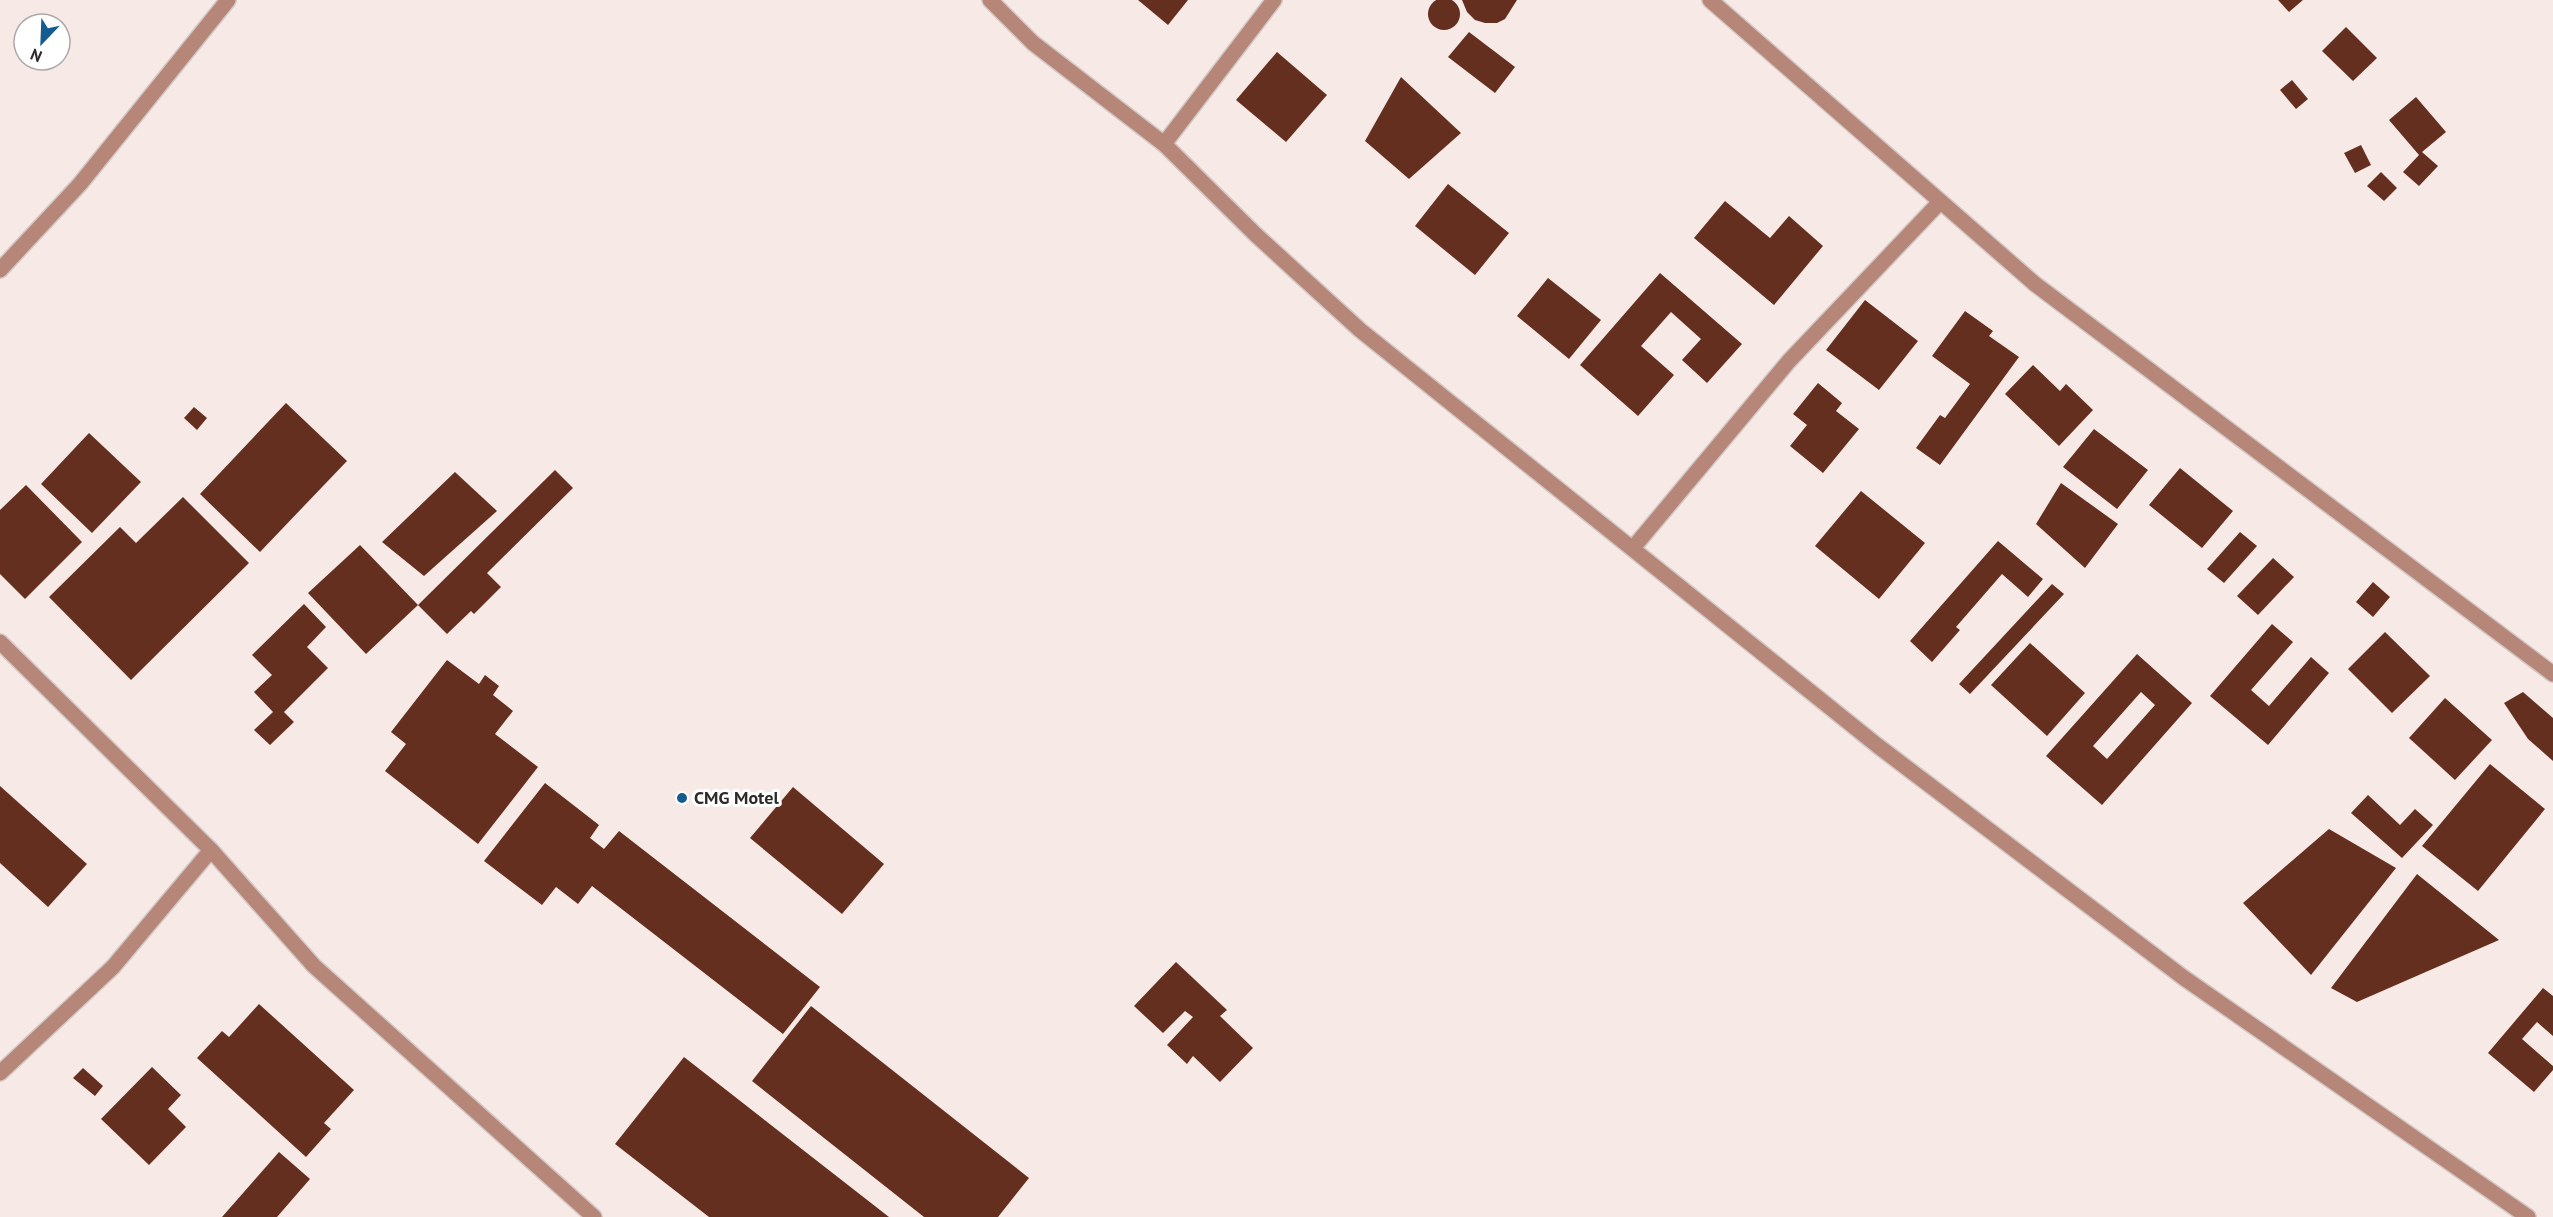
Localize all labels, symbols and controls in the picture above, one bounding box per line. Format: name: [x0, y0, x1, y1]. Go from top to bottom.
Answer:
north arrow: [12, 12, 72, 72]
text: N: [27, 45, 45, 67]
place label: CMG Motel: [694, 786, 779, 809]
marker: CMG Motel: [675, 791, 689, 805]

